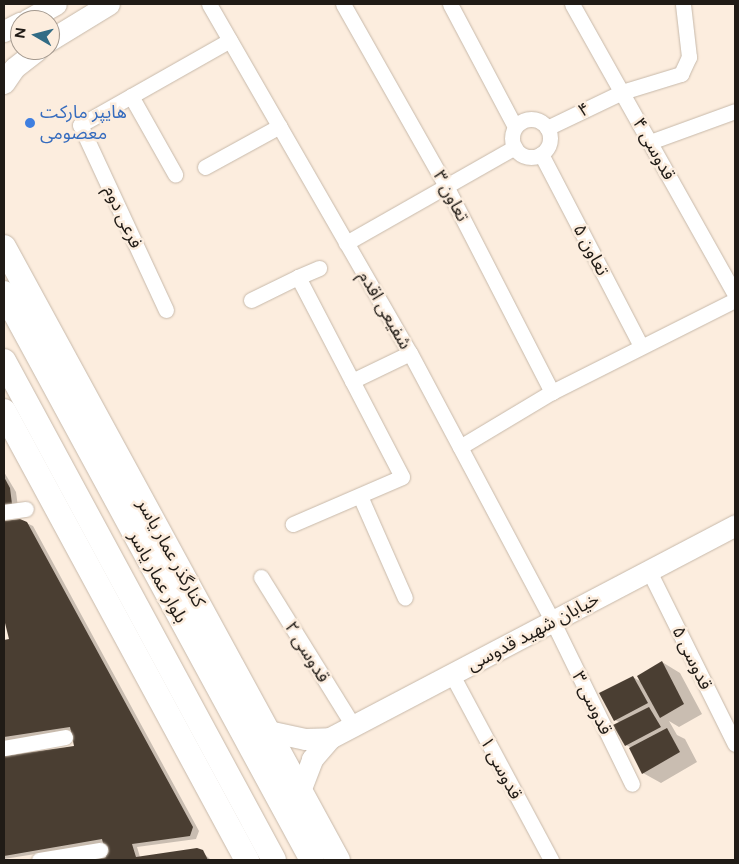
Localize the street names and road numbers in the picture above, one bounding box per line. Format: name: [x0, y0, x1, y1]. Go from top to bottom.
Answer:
street label: ۴: [575, 98, 593, 122]
street label: قدوسی ۴: [628, 114, 680, 184]
street label: تعاون ۳: [429, 167, 473, 225]
street label: فرعی دوم: [99, 182, 147, 252]
street label: تعاون ۵: [569, 221, 613, 279]
street label: شفیعی اقدم: [354, 267, 416, 353]
street label: کنارگذر عمار یاسر: [132, 495, 210, 611]
street label: بلوار عمار یاسر: [124, 527, 192, 627]
street label: خیابان شهید قدوسی: [463, 588, 603, 676]
street label: قدوسی ۲: [280, 618, 334, 686]
street label: قدوسی ۵: [667, 623, 717, 693]
street label: قدوسی ۳: [567, 668, 617, 738]
street label: قدوسی ۱: [476, 733, 526, 803]

